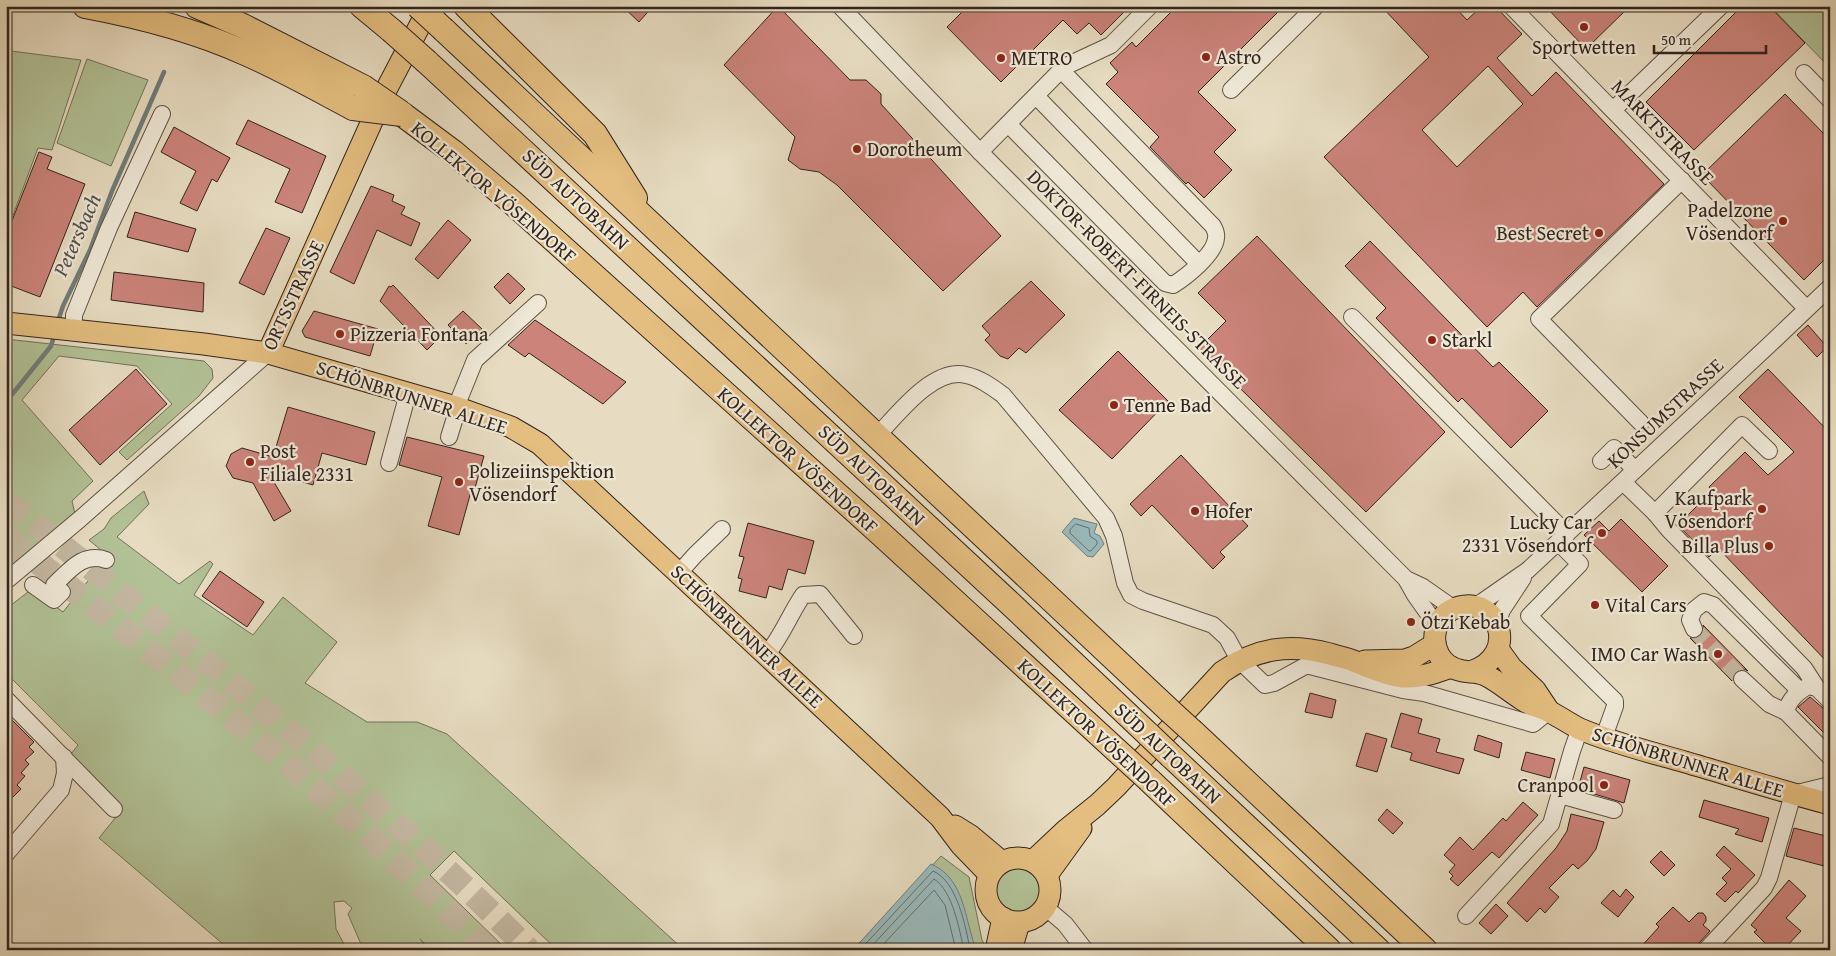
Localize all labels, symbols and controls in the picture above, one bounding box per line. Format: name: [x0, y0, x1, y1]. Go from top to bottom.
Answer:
marker: Sportwetten: [1578, 21, 1590, 33]
scale bar: [1654, 22, 1766, 54]
text: 50 m: [1661, 29, 1692, 50]
place label: Sportwetten: [1532, 32, 1636, 61]
place label: Astro: [1216, 42, 1261, 71]
place label: METRO: [1011, 43, 1072, 72]
marker: Astro: [1200, 51, 1212, 63]
marker: METRO: [995, 52, 1007, 64]
street label: MARKTSTRASSE: [1605, 72, 1721, 191]
street label: KOLLEKTOR VÖSENDORF: [405, 114, 583, 270]
place label: Dorotheum: [867, 134, 963, 163]
street label: SÜD AUTOBAHN: [516, 141, 636, 256]
marker: Dorotheum: [851, 143, 863, 155]
street label: DOKTOR-ROBERT-FIRNEIS-STRASSE: [1021, 162, 1254, 395]
water label: Petersbach: [44, 188, 109, 282]
place label: Padelzone Vösendorf: [1686, 195, 1776, 247]
marker: Padelzone Vösendorf: [1777, 215, 1789, 227]
place label: Best Secret: [1496, 218, 1589, 247]
marker: Best Secret: [1593, 227, 1605, 239]
street label: ORTSSTRASSE: [254, 235, 331, 355]
place label: Pizzeria Fontana: [350, 319, 489, 348]
place label: Starkl: [1442, 325, 1493, 354]
marker: Pizzeria Fontana: [334, 328, 346, 340]
marker: Starkl: [1426, 334, 1438, 346]
street label: KONSUMSTRASSE: [1600, 351, 1729, 474]
street label: SCHÖNBRUNNER ALLEE: [313, 352, 511, 441]
street label: KOLLEKTOR VÖSENDORF: [711, 379, 885, 540]
place label: Tenne Bad: [1124, 390, 1212, 419]
marker: Tenne Bad: [1108, 399, 1120, 411]
street label: SÜD AUTOBAHN: [812, 417, 932, 532]
place label: Post Filiale 2331: [260, 436, 354, 488]
marker: Post Filiale 2331: [244, 456, 256, 468]
place label: Polizeiinspektion Vösendorf: [469, 456, 614, 508]
marker: Polizeiinspektion Vösendorf: [453, 476, 465, 488]
place label: Kaufpark Vösendorf: [1665, 483, 1755, 535]
place label: Hofer: [1205, 496, 1253, 525]
marker: Kaufpark Vösendorf: [1756, 503, 1768, 515]
marker: Hofer: [1189, 505, 1201, 517]
place label: Lucky Car 2331 Vösendorf: [1462, 507, 1595, 559]
marker: Lucky Car 2331 Vösendorf: [1596, 527, 1608, 539]
place label: Billa Plus: [1682, 531, 1759, 560]
marker: Billa Plus: [1763, 540, 1775, 552]
street label: SCHÖNBRUNNER ALLEE: [665, 557, 830, 714]
place label: Vital Cars: [1605, 590, 1687, 619]
marker: Vital Cars: [1589, 599, 1601, 611]
place label: Ötzi Kebab: [1421, 607, 1510, 636]
marker: Ötzi Kebab: [1405, 616, 1417, 628]
place label: IMO Car Wash: [1591, 639, 1708, 668]
marker: IMO Car Wash: [1712, 648, 1724, 660]
street label: KOLLEKTOR VÖSENDORF: [1011, 651, 1183, 814]
street label: SÜD AUTOBAHN: [1108, 695, 1228, 810]
street label: SCHÖNBRUNNER ALLEE: [1589, 719, 1788, 805]
place label: Cranpool: [1518, 770, 1594, 799]
marker: Cranpool: [1598, 779, 1610, 791]

